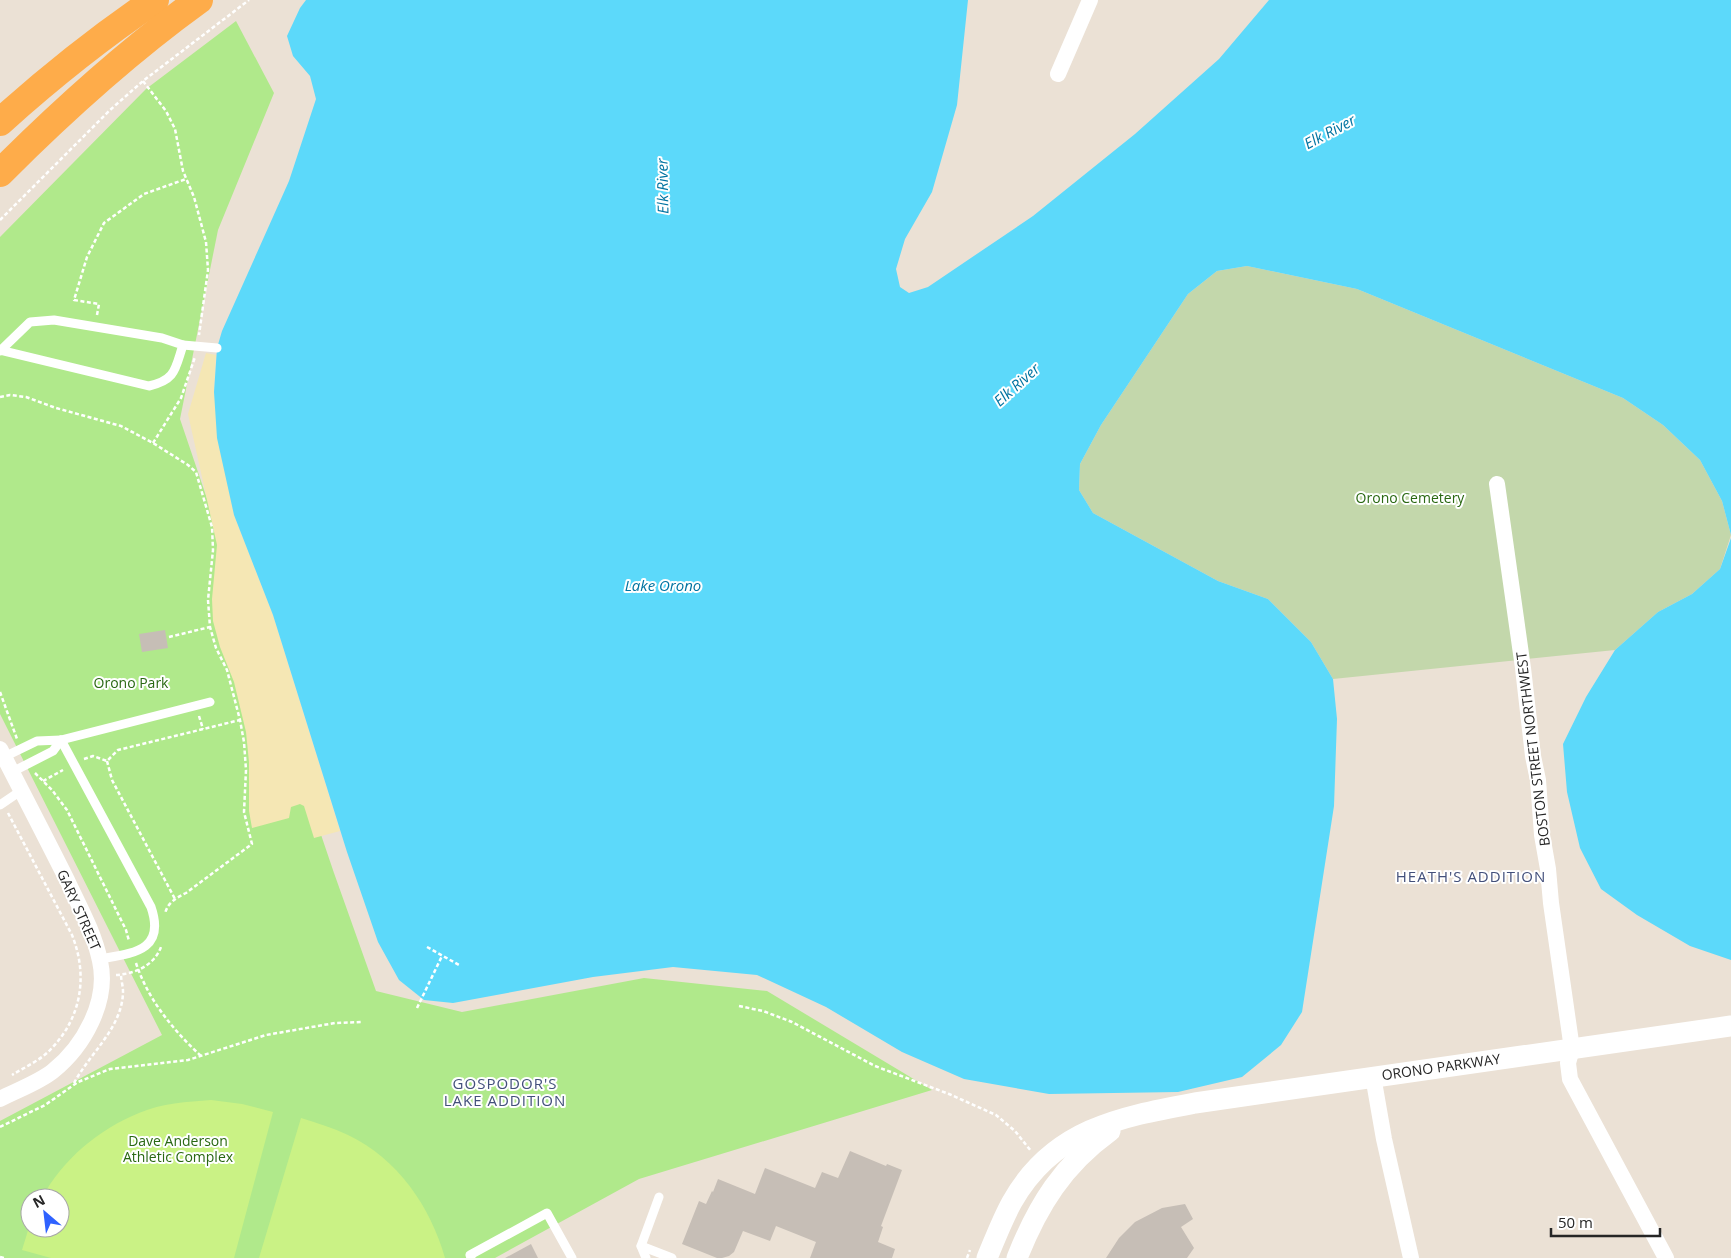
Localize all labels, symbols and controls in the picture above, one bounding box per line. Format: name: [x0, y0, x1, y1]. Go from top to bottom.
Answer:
water label: Elk River: [1300, 109, 1360, 153]
water label: Elk River: [651, 157, 672, 214]
water label: Elk River: [989, 358, 1044, 410]
park label: Orono Cemetery: [1356, 488, 1465, 507]
water label: Lake Orono: [625, 575, 701, 595]
street label: BOSTON STREET NORTHWEST: [1511, 651, 1554, 847]
park label: Orono Park: [94, 673, 169, 692]
street label: GARY STREET: [53, 866, 106, 953]
district label: HEATH'S ADDITION: [1396, 866, 1546, 886]
street label: ORONO PARKWAY: [1380, 1049, 1502, 1084]
district label: GOSPODOR'S LAKE ADDITION: [444, 1073, 566, 1110]
park label: Dave Anderson Athletic Complex: [123, 1131, 234, 1166]
north arrow: [20, 1188, 70, 1238]
text: N: [29, 1190, 48, 1212]
scale bar: [1551, 1206, 1660, 1238]
text: 50 m: [1558, 1212, 1593, 1232]

